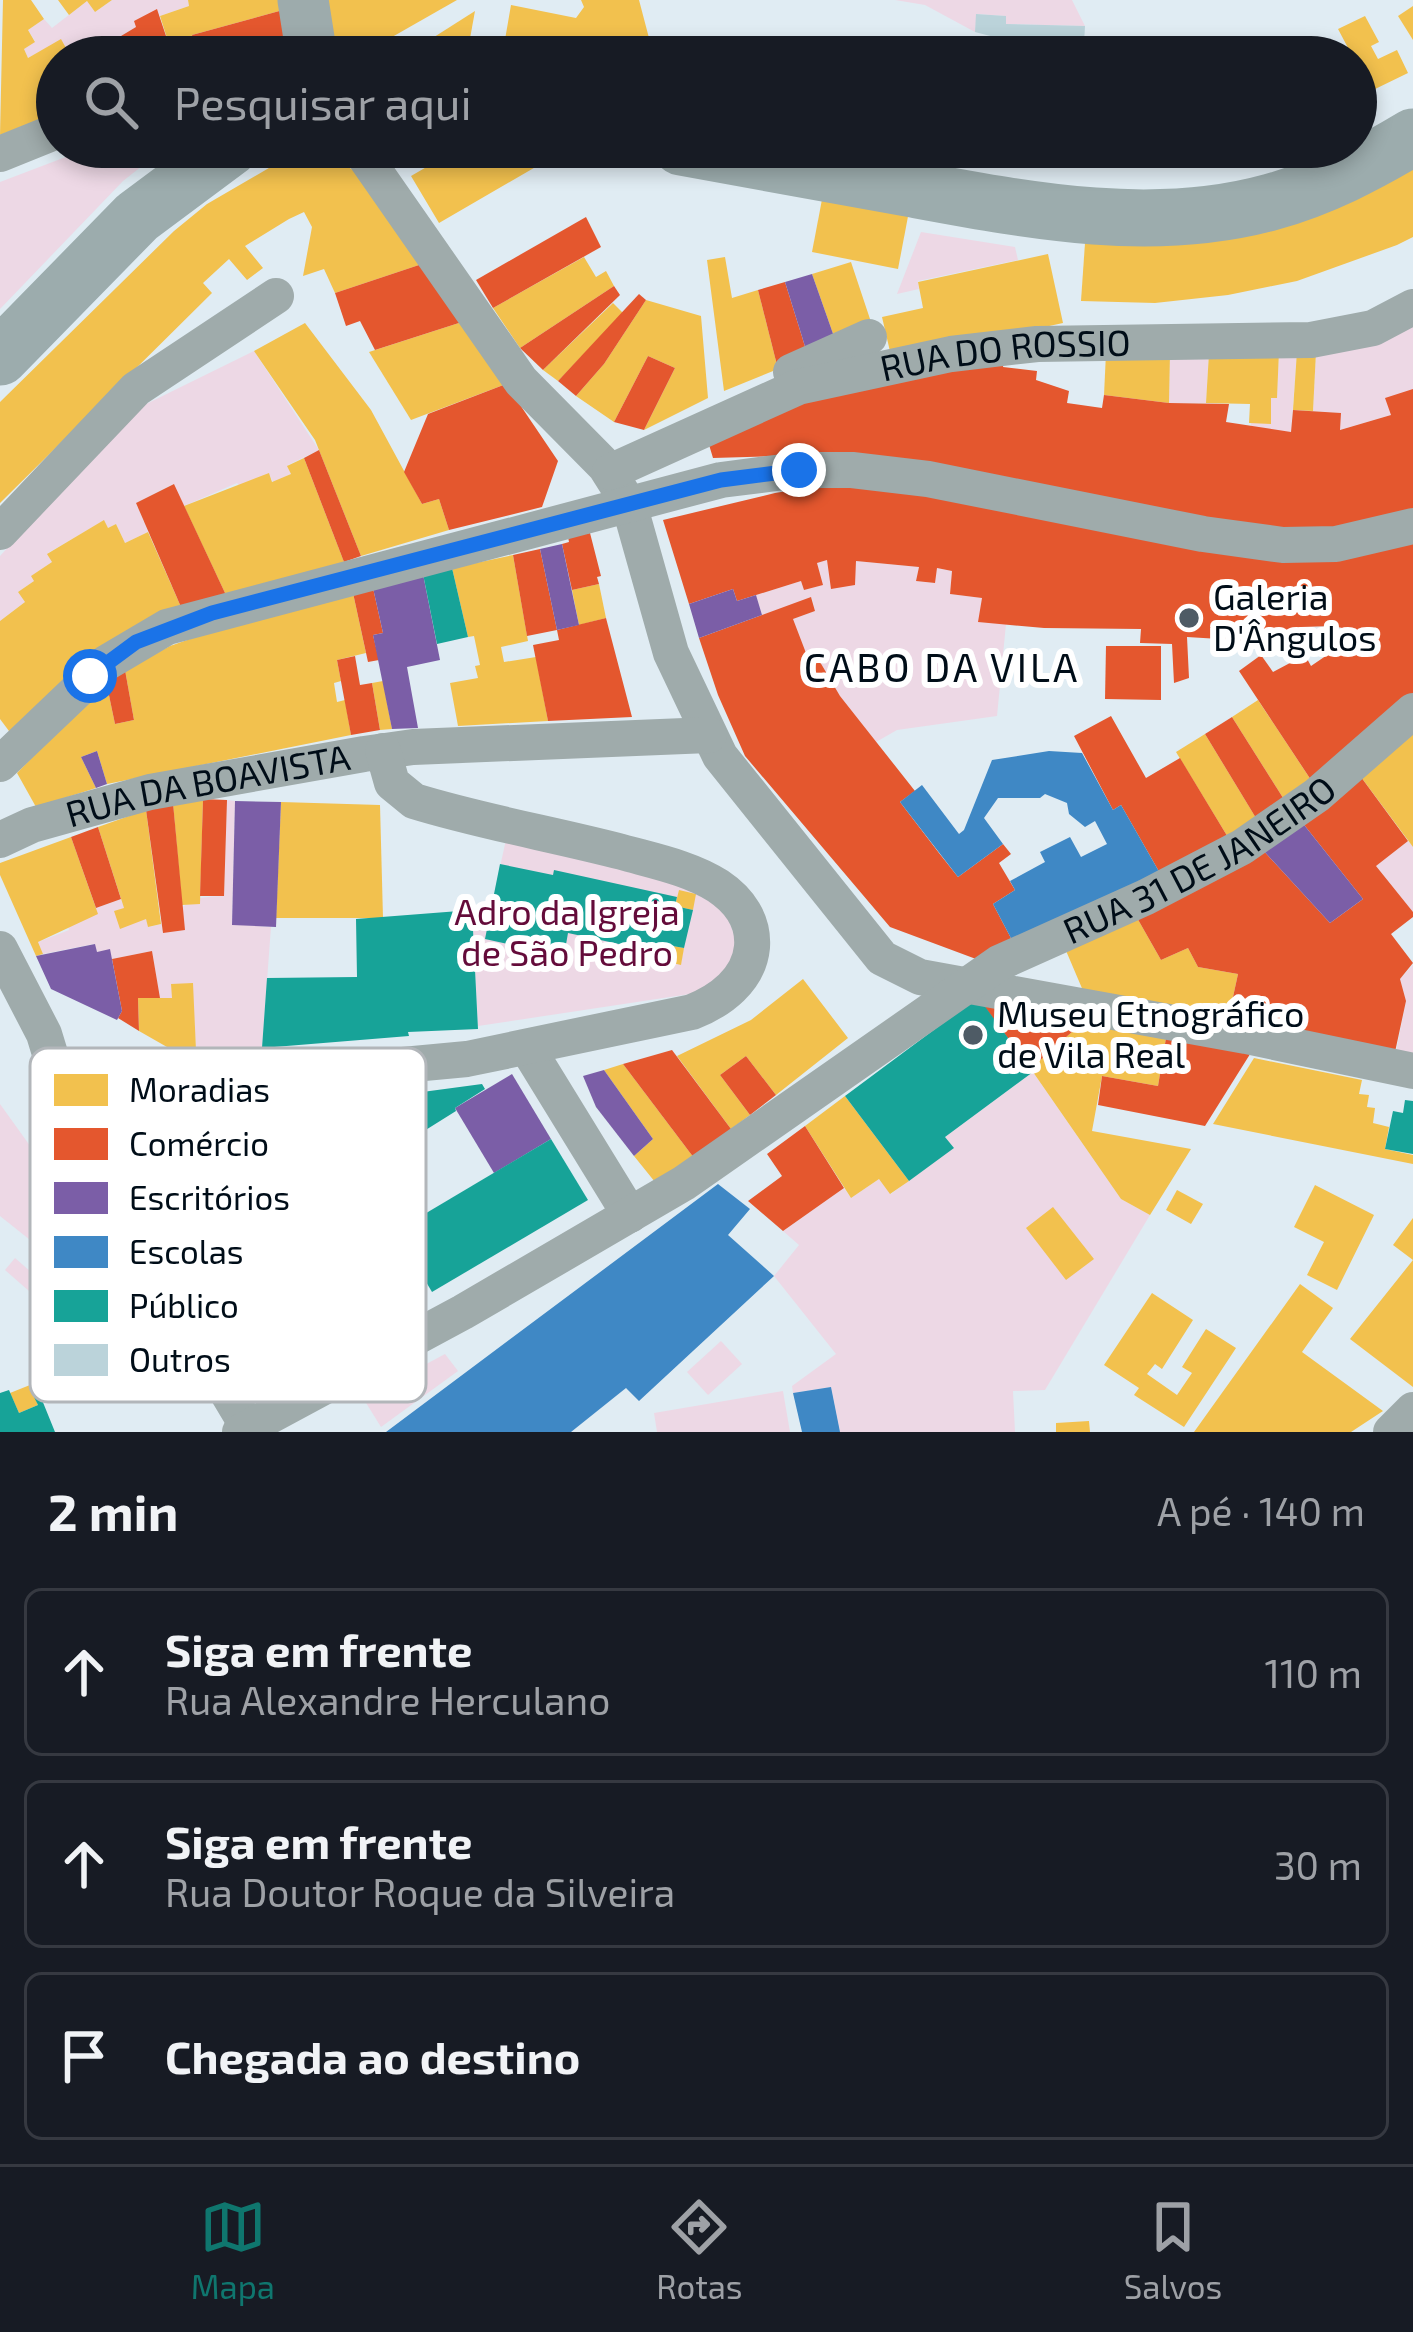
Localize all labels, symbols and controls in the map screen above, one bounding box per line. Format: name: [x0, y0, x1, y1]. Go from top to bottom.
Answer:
search box: [36, 36, 1377, 168]
icon: search: [78, 69, 144, 135]
text: Pesquisar aqui: [174, 75, 472, 129]
street label: RUA DO ROSSIO: [876, 320, 1131, 389]
route end: [772, 443, 826, 497]
place label: Galeria D'Ângulos: [1213, 574, 1376, 658]
marker: Galeria D'Ângulos: [1176, 605, 1202, 631]
district label: CABO DA VILA: [804, 643, 1080, 690]
route start: [63, 649, 117, 703]
street label: RUA DA BOAVISTA: [61, 734, 354, 835]
street label: RUA 31 DE JANEIRO: [1056, 766, 1343, 951]
park label: Adro da Igreja de São Pedro: [454, 889, 680, 973]
place label: Museu Etnográfico de Vila Real: [997, 991, 1304, 1075]
marker: Museu Etnográfico de Vila Real: [960, 1022, 986, 1048]
legend: [30, 1048, 426, 1402]
text: Moradias: [129, 1069, 270, 1109]
text: Comércio: [129, 1123, 269, 1163]
text: Escritórios: [129, 1177, 290, 1217]
text: Escolas: [129, 1231, 244, 1271]
text: Público: [129, 1285, 239, 1325]
text: Outros: [129, 1339, 231, 1379]
text: 2 min: [48, 1480, 178, 1541]
text: A pé · 140 m: [1157, 1487, 1365, 1534]
text: Siga em frente: [165, 1622, 472, 1676]
icon: ahead: [51, 1639, 117, 1705]
text: 110 m: [1265, 1649, 1362, 1696]
text: Rua Alexandre Herculano: [165, 1676, 610, 1723]
text: Siga em frente: [165, 1814, 472, 1868]
icon: ahead: [51, 1831, 117, 1897]
text: 30 m: [1274, 1841, 1362, 1888]
text: Rua Doutor Roque da Silveira: [165, 1868, 675, 1915]
icon: arrive: [51, 2023, 117, 2089]
text: Chegada ao destino: [165, 2029, 580, 2083]
tab: Mapa: [191, 2194, 275, 2306]
tab: Rotas: [656, 2194, 743, 2306]
tab: Salvos: [1124, 2194, 1222, 2306]

